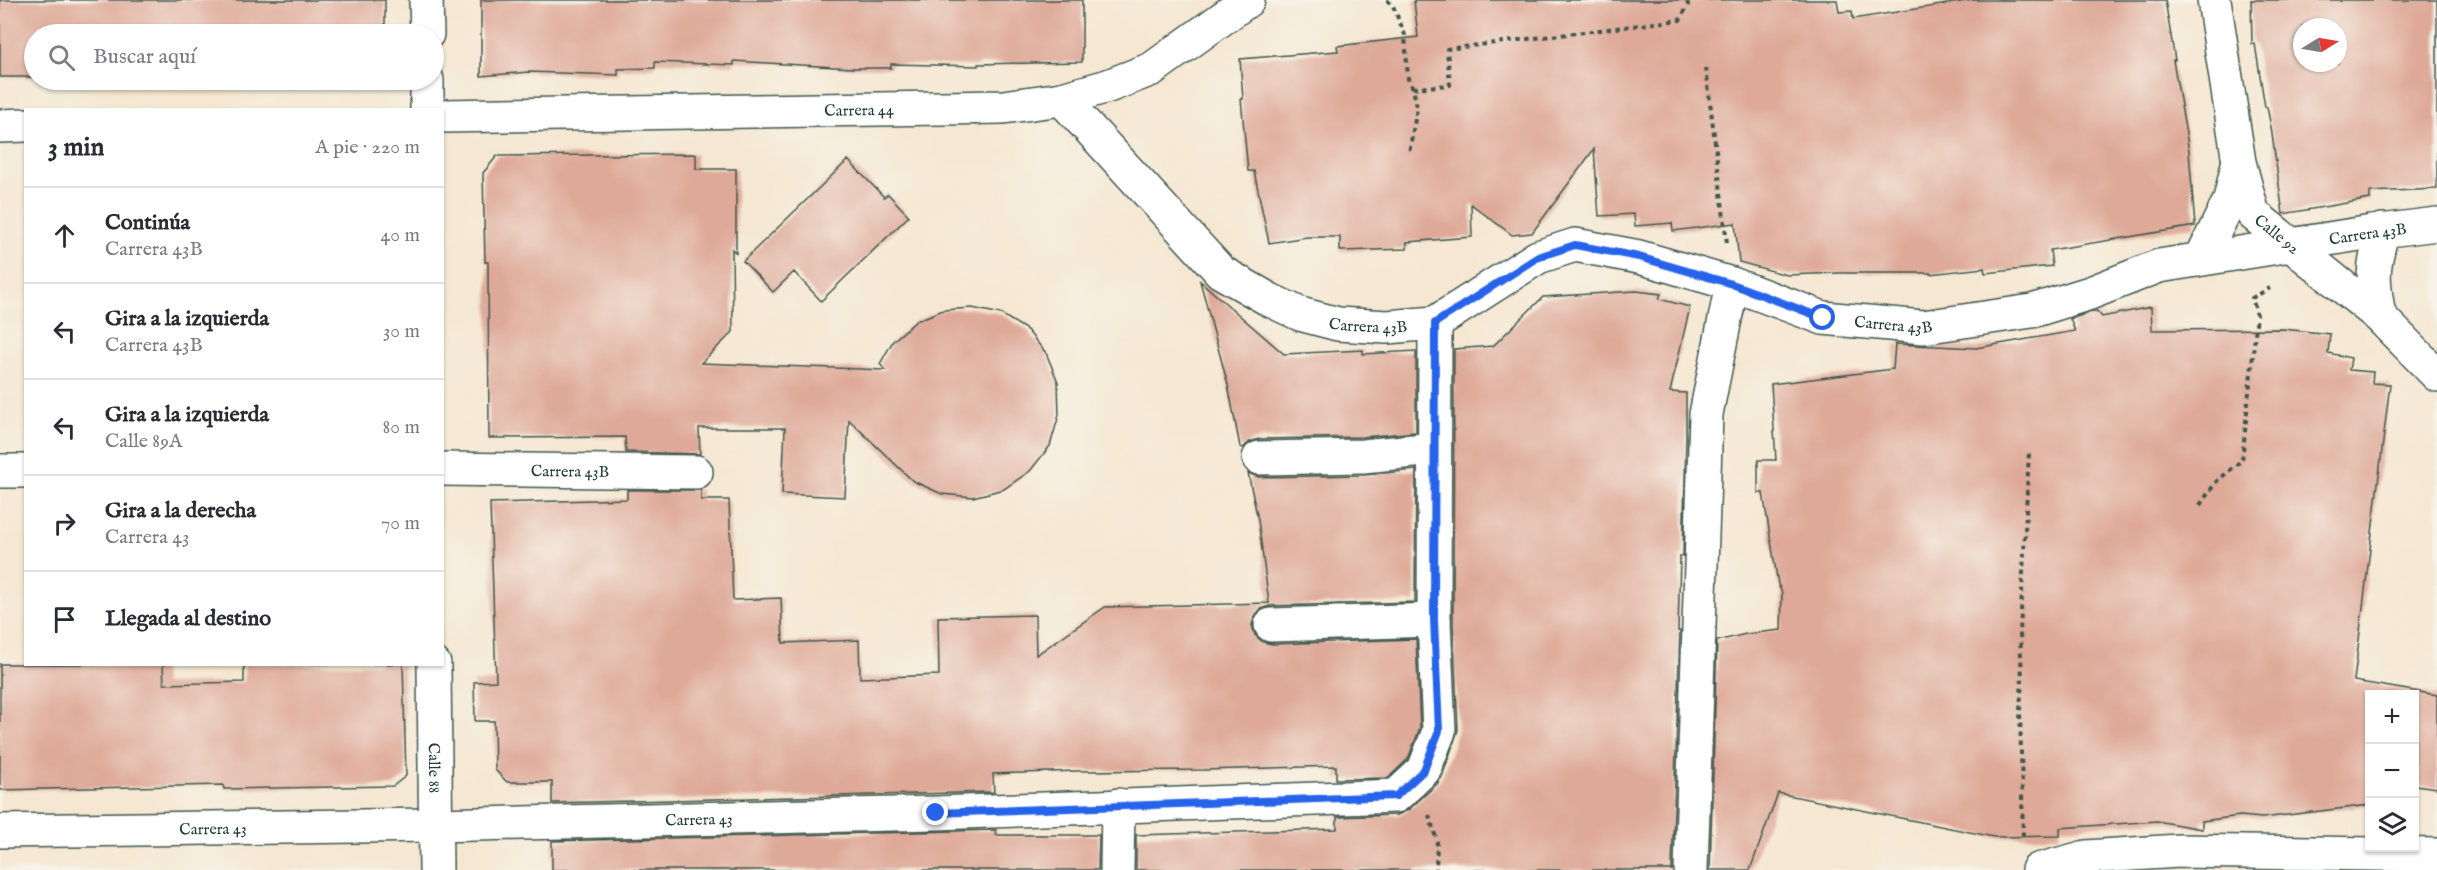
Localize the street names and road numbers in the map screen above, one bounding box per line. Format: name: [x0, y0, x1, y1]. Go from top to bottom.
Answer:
street label: Carrera 44: [824, 101, 894, 122]
street label: Calle 92: [2249, 211, 2303, 259]
street label: Carrera 43B: [2328, 220, 2408, 251]
street label: Carrera 43B: [1853, 313, 1934, 339]
street label: Carrera 43B: [1326, 314, 1408, 339]
street label: Carrera 43B: [531, 462, 609, 483]
street label: Calle 88: [423, 743, 443, 793]
street label: Carrera 43: [665, 810, 733, 831]
street label: Carrera 43: [179, 820, 247, 841]

